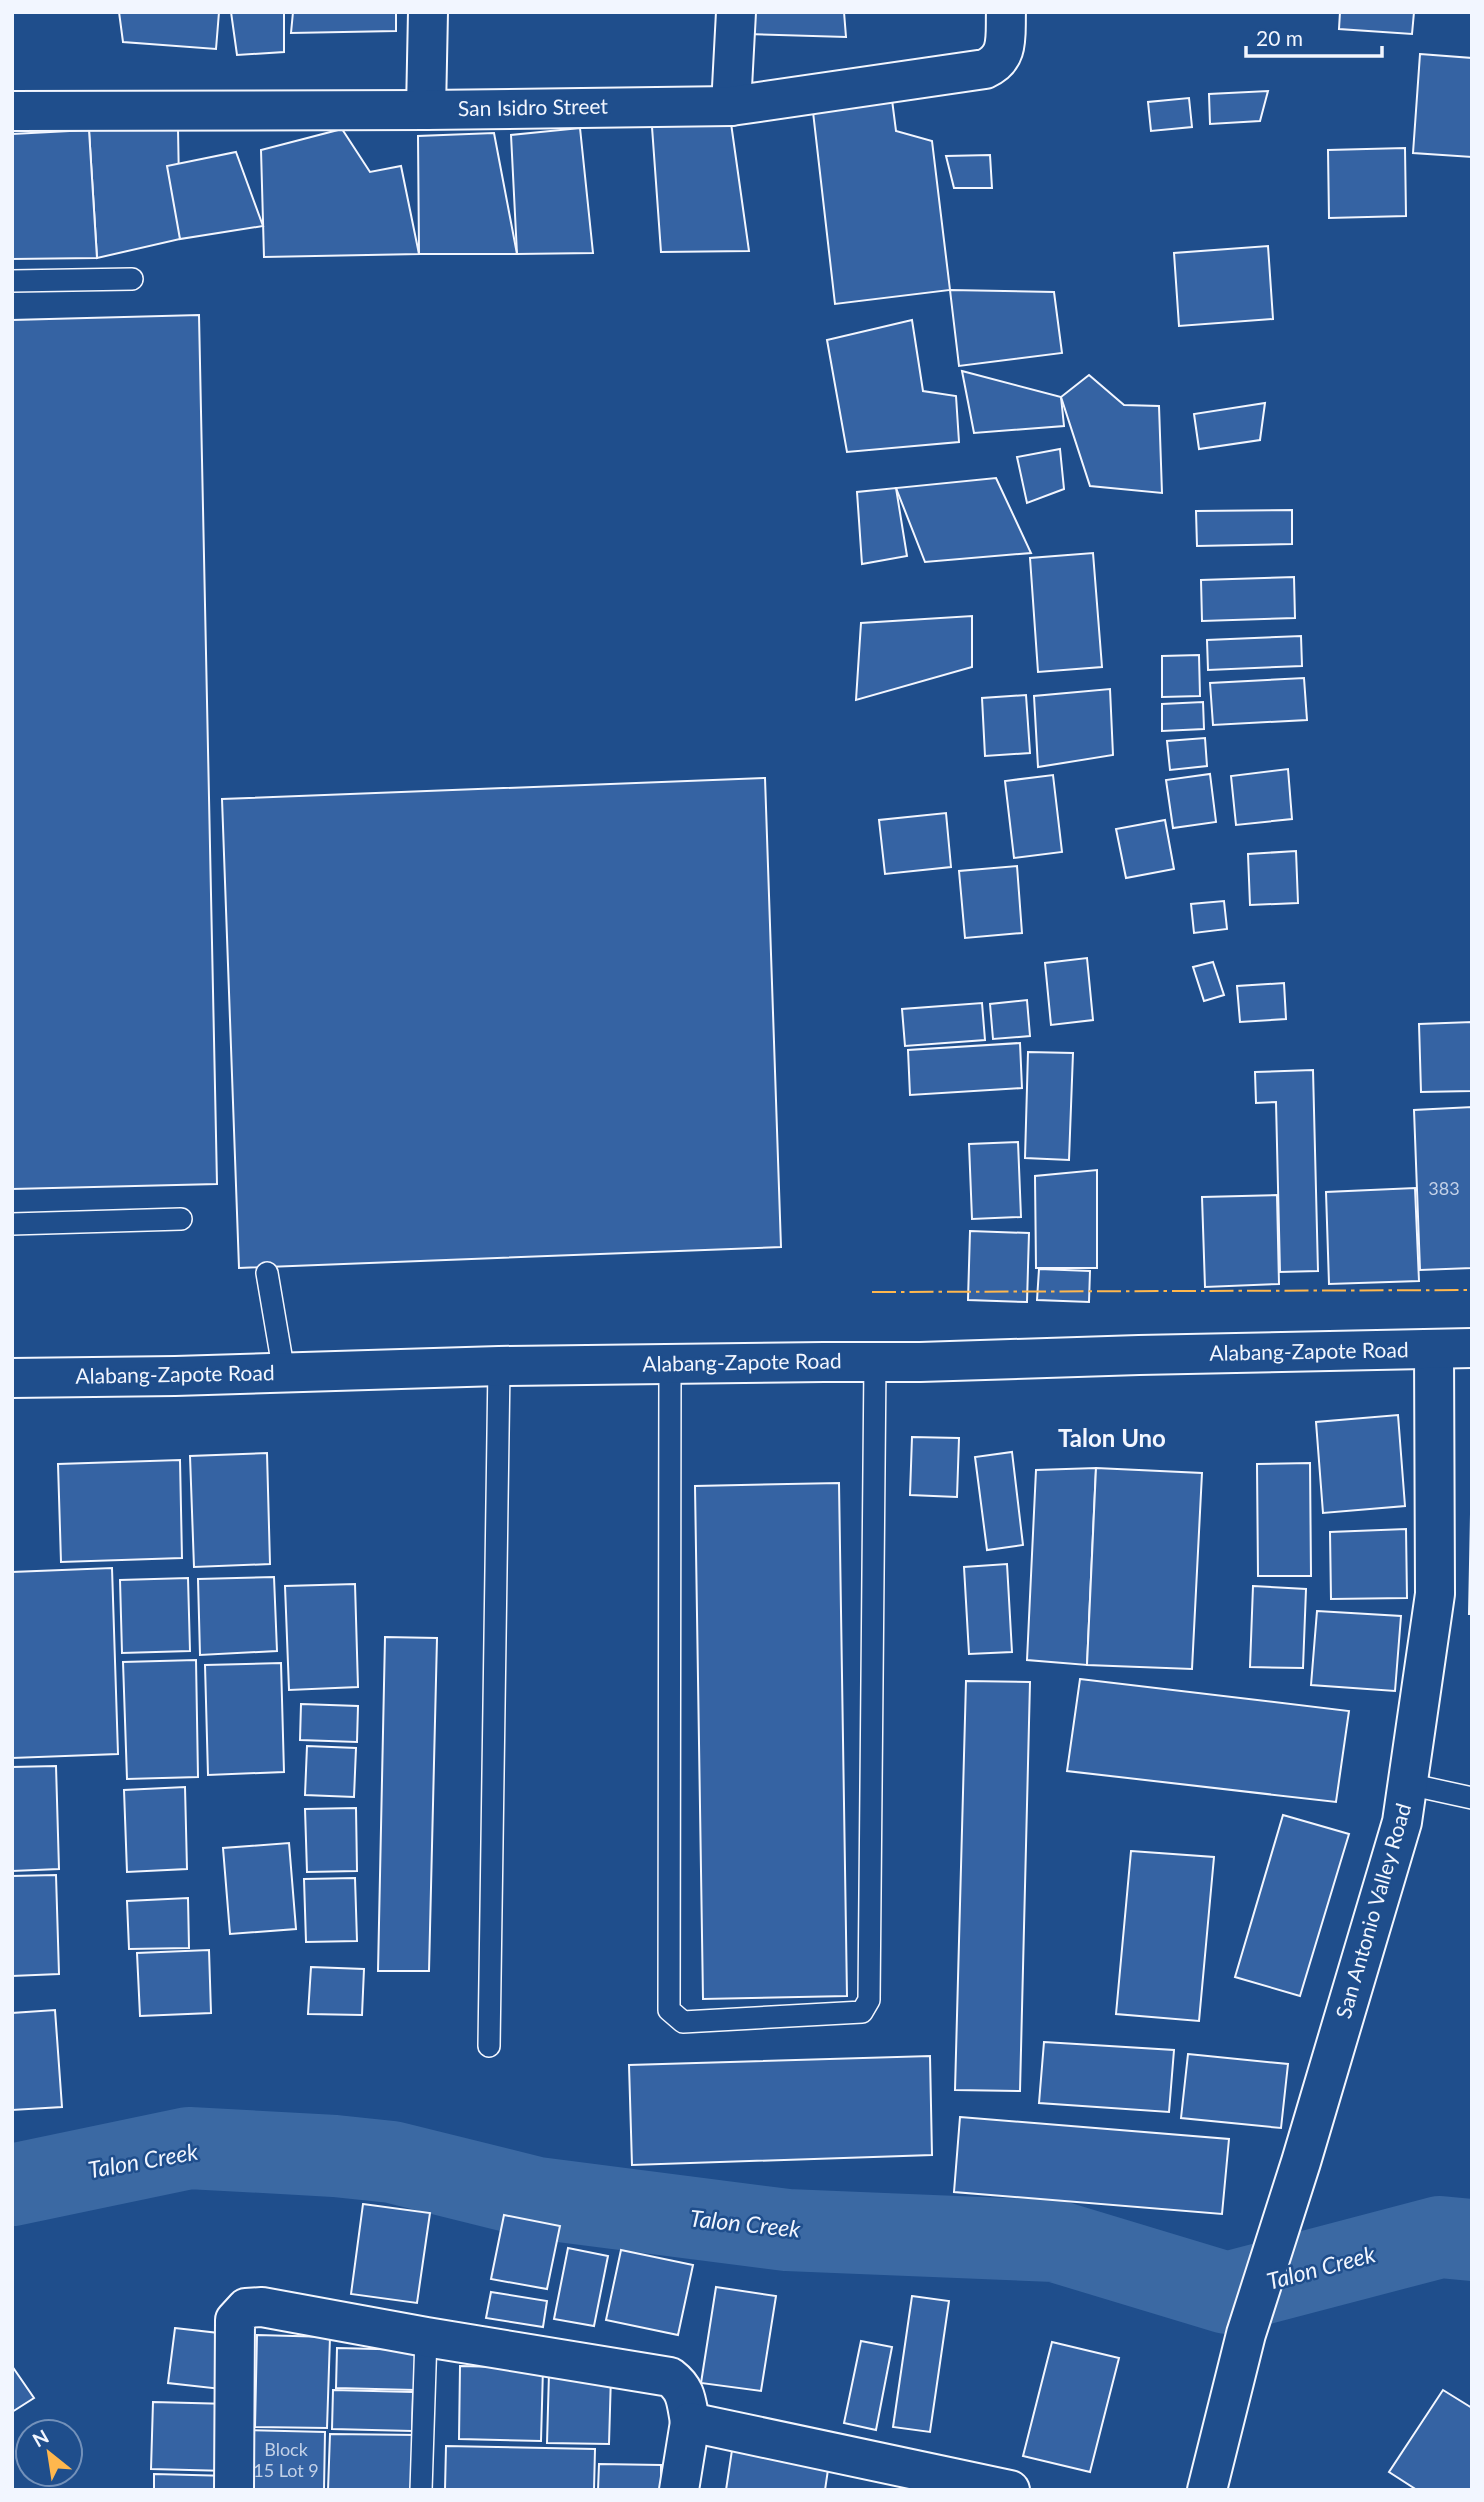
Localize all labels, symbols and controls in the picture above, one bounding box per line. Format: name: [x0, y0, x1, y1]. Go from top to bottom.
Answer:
scale bar: [1246, 14, 1382, 58]
text: 20 m: [1256, 25, 1303, 50]
street label: San Isidro Street: [458, 93, 609, 120]
house number: 383: [1428, 1177, 1460, 1199]
street label: Alabang-Zapote Road: [1209, 1336, 1409, 1365]
street label: Alabang-Zapote Road: [642, 1347, 842, 1376]
street label: Alabang-Zapote Road: [75, 1359, 275, 1388]
district label: Talon Uno: [1058, 1423, 1166, 1452]
street label: San Antonio Valley Road: [1330, 1800, 1415, 2021]
water label: Talon Creek: [86, 2136, 201, 2183]
water label: Talon Creek: [688, 2203, 803, 2243]
water label: Talon Creek: [1264, 2239, 1379, 2295]
north arrow: [14, 2418, 84, 2488]
text: N: [28, 2424, 52, 2451]
house number: Block 15 Lot 9: [253, 2438, 319, 2481]

